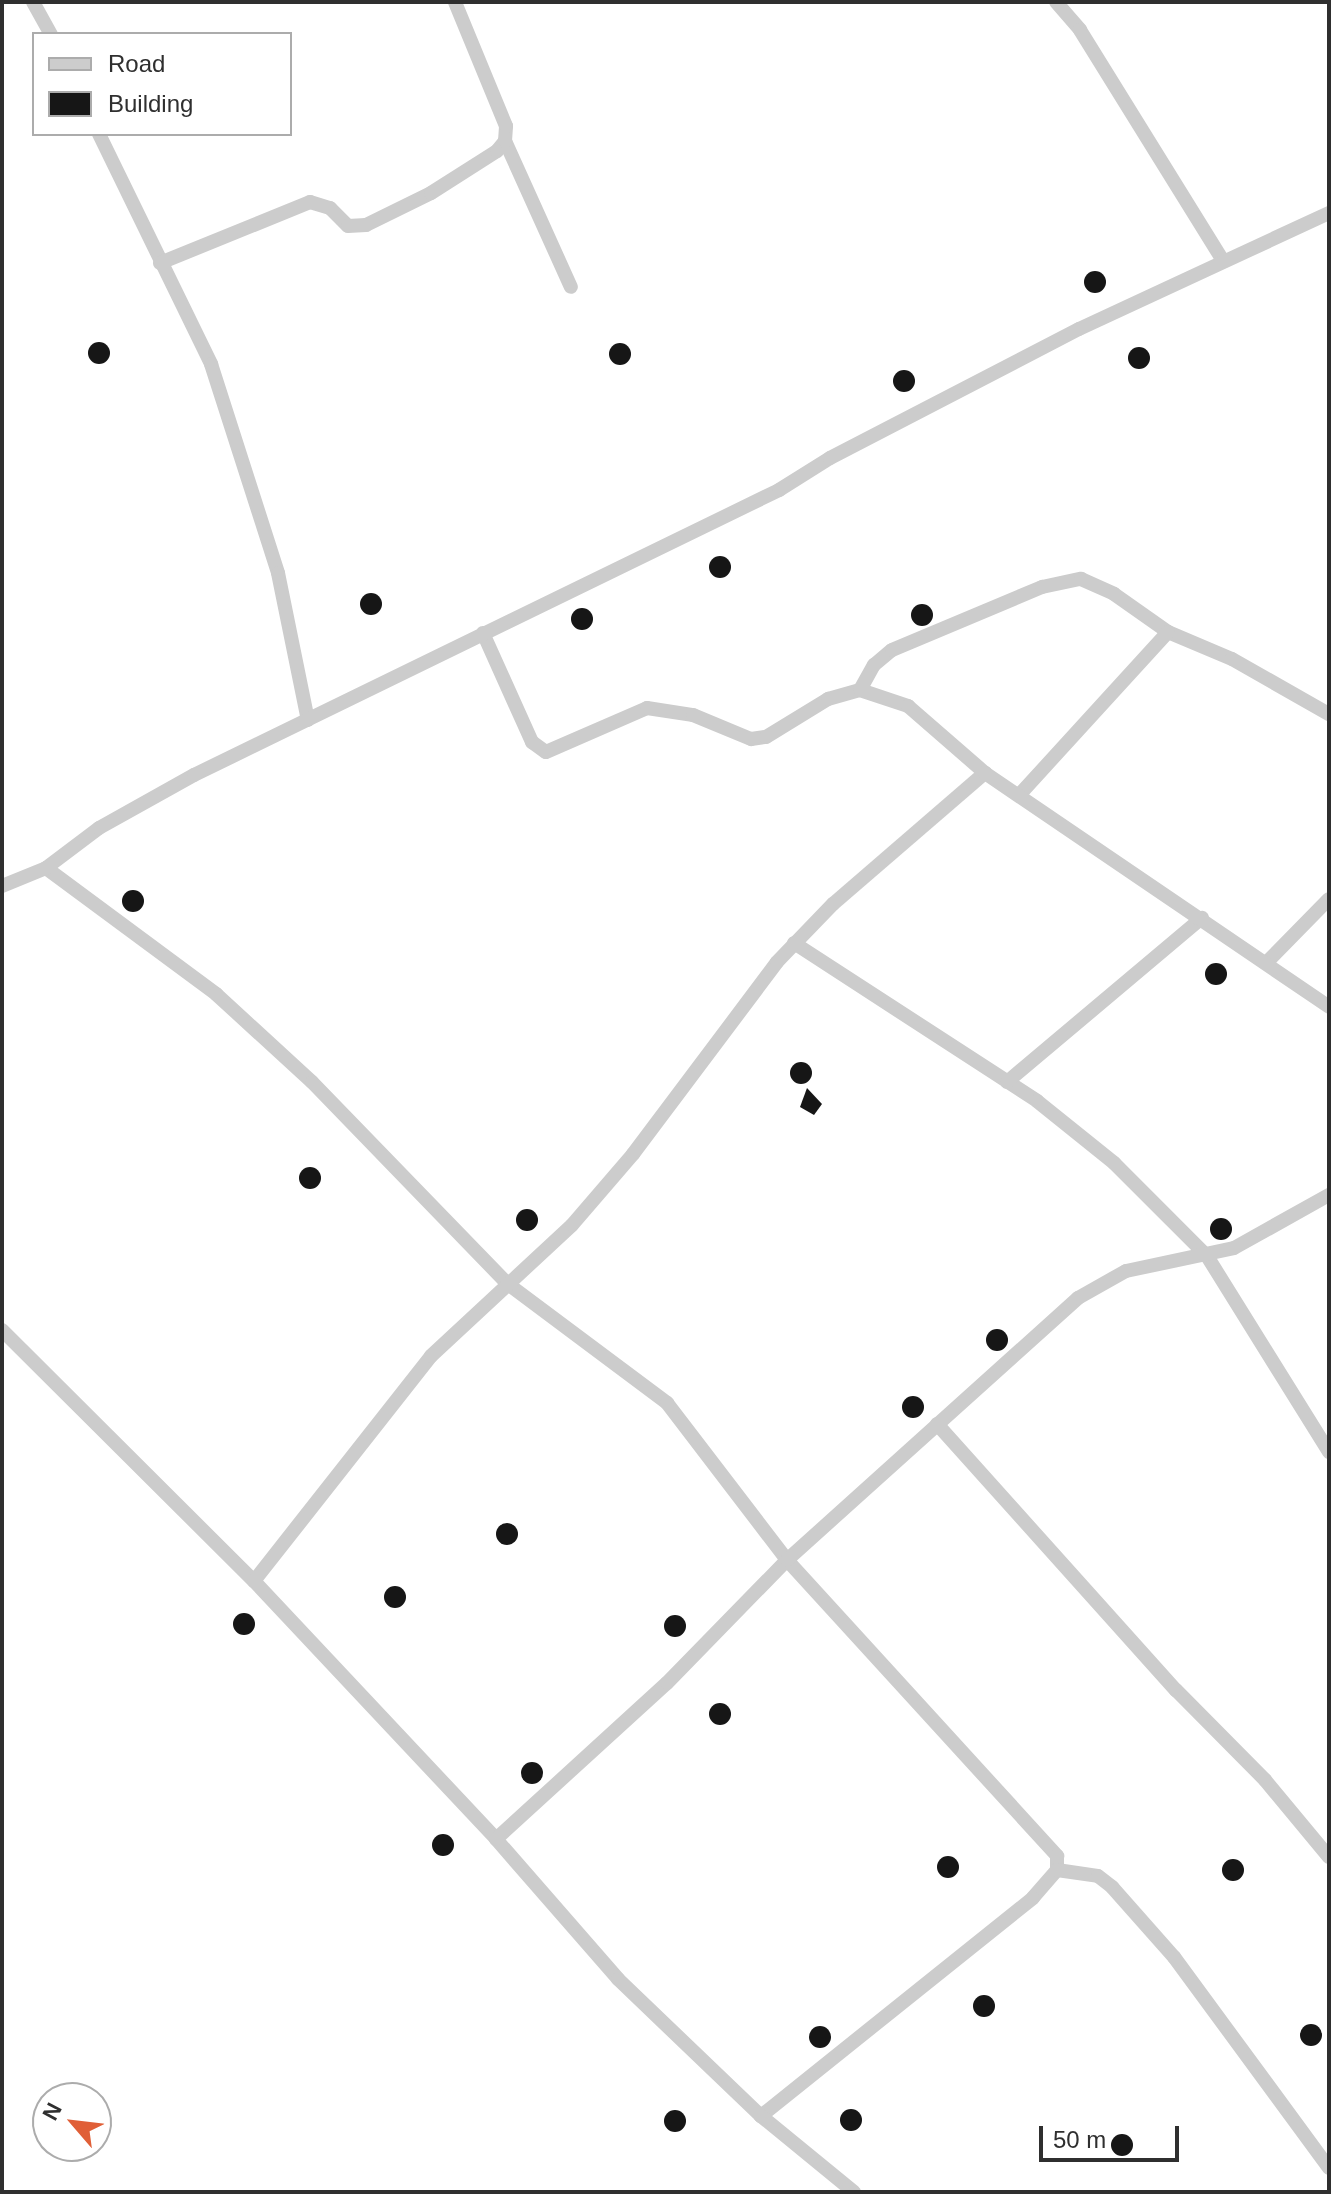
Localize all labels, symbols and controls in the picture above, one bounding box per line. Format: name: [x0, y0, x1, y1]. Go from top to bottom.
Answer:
legend: [32, 32, 292, 136]
text: Road: [108, 50, 165, 77]
text: Building: [108, 90, 193, 117]
north arrow: [32, 2082, 112, 2162]
text: N: [37, 2099, 67, 2124]
scale bar: [1043, 2110, 1183, 2160]
text: 50 m: [1053, 2126, 1106, 2153]

